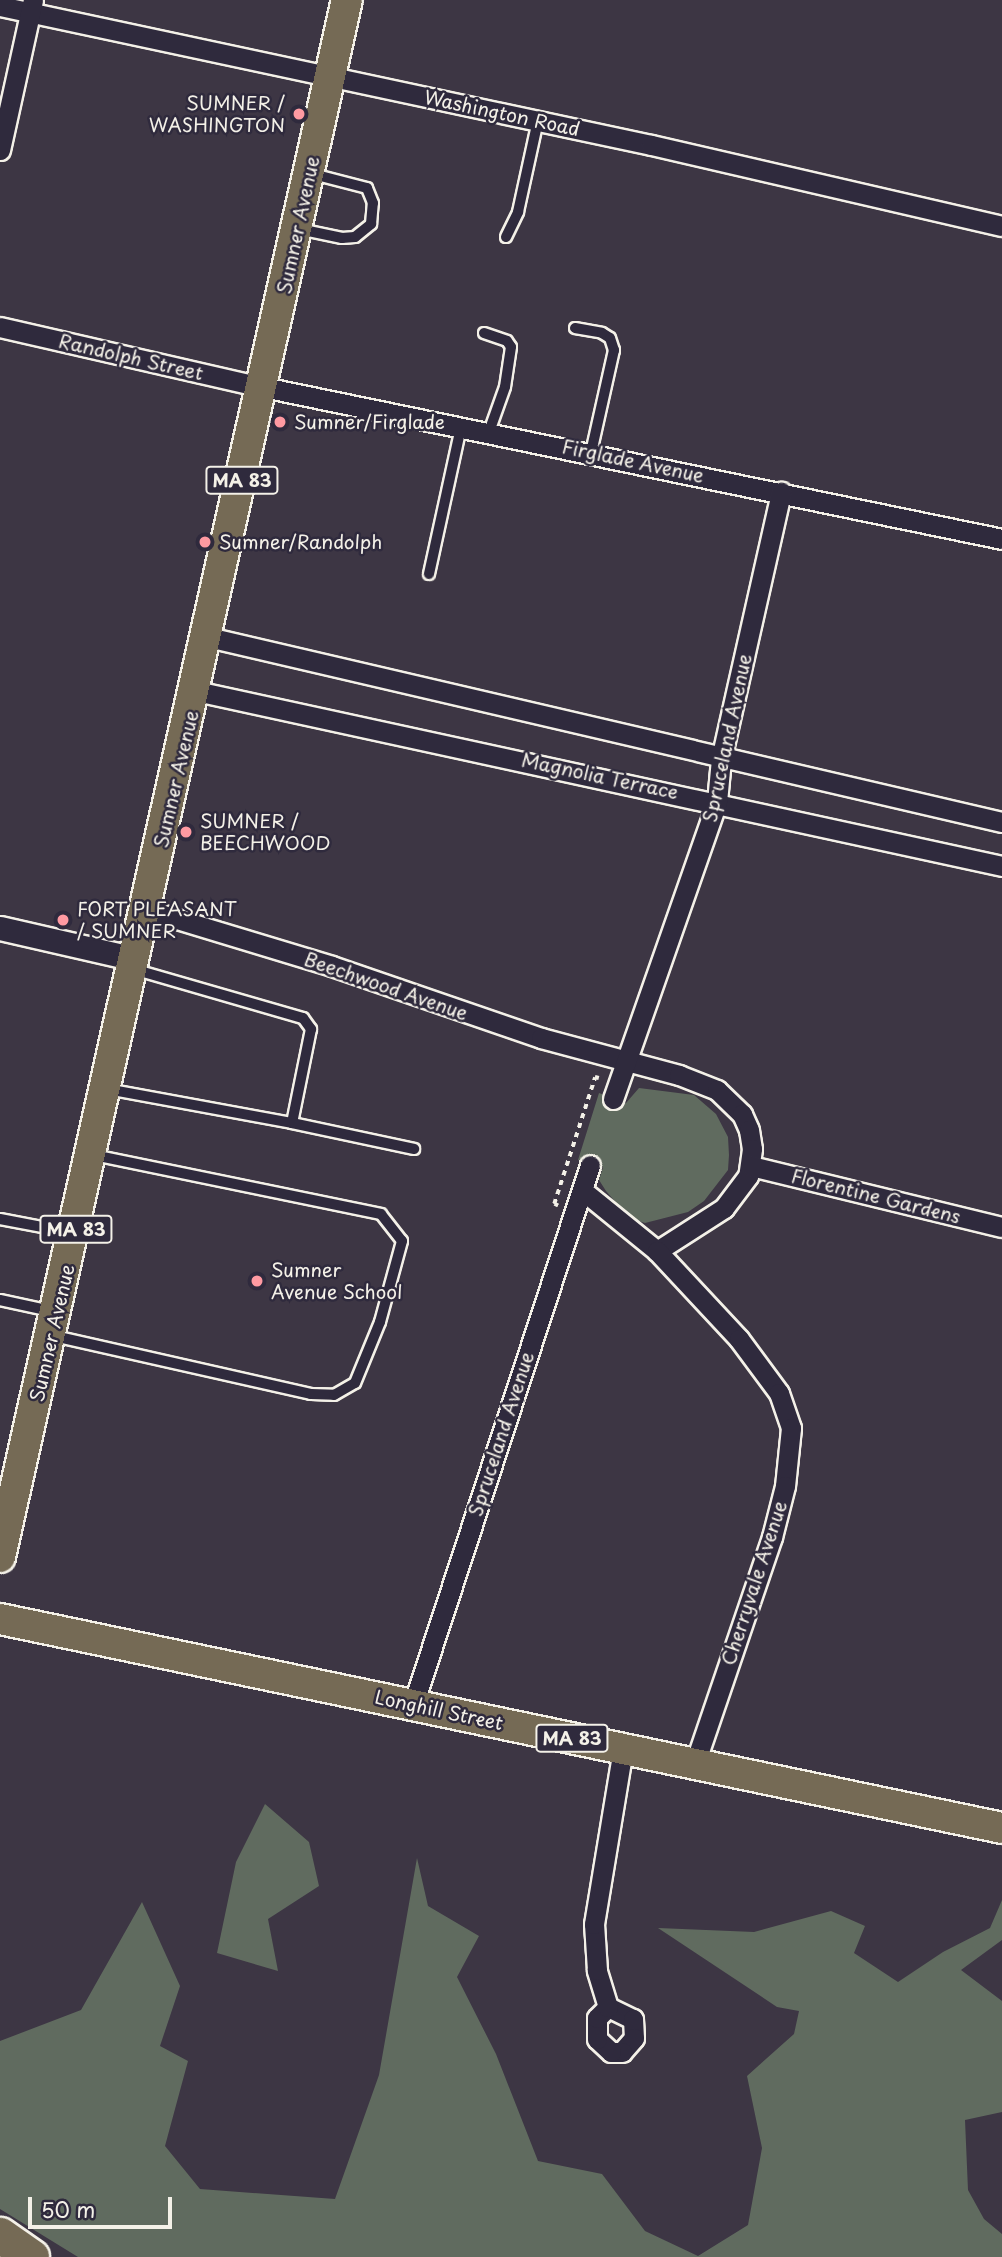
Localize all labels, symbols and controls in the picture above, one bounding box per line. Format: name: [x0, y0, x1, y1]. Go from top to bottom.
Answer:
street label: Washington Road: [422, 85, 582, 141]
place label: SUMNER / WASHINGTON: [149, 92, 285, 136]
marker: SUMNER / WASHINGTON: [291, 106, 307, 122]
street label: Sumner Avenue: [272, 153, 324, 297]
street label: Randolph Street: [56, 329, 206, 385]
place label: Sumner/Firglade: [294, 411, 445, 433]
marker: Sumner/Firglade: [272, 414, 288, 430]
street label: Firglade Avenue: [560, 435, 706, 487]
road number: MA 83: [205, 466, 279, 494]
place label: Sumner/Randolph: [219, 531, 382, 553]
marker: Sumner/Randolph: [197, 534, 213, 550]
street label: Spruceland Avenue: [698, 652, 756, 824]
street label: Sumner Avenue: [149, 707, 203, 851]
street label: Magnolia Terrace: [519, 748, 681, 804]
place label: SUMNER / BEECHWOOD: [200, 810, 331, 854]
marker: SUMNER / BEECHWOOD: [178, 824, 194, 840]
place label: FORT PLEASANT / SUMNER: [77, 898, 238, 942]
marker: FORT PLEASANT / SUMNER: [55, 912, 71, 928]
street label: Beechwood Avenue: [301, 947, 471, 1025]
street label: Florentine Gardens: [790, 1164, 962, 1228]
road number: MA 83: [39, 1214, 113, 1244]
place label: Sumner Avenue School: [271, 1259, 402, 1303]
street label: Sumner Avenue: [25, 1261, 79, 1405]
marker: Sumner Avenue School: [249, 1273, 265, 1289]
street label: Spruceland Avenue: [464, 1349, 538, 1519]
street label: Cherryvale Avenue: [717, 1498, 791, 1668]
street label: Longhill Street: [372, 1685, 506, 1735]
road number: MA 83: [535, 1723, 609, 1752]
scale bar: [32, 2184, 175, 2228]
text: 50 m: [41, 2193, 95, 2225]

